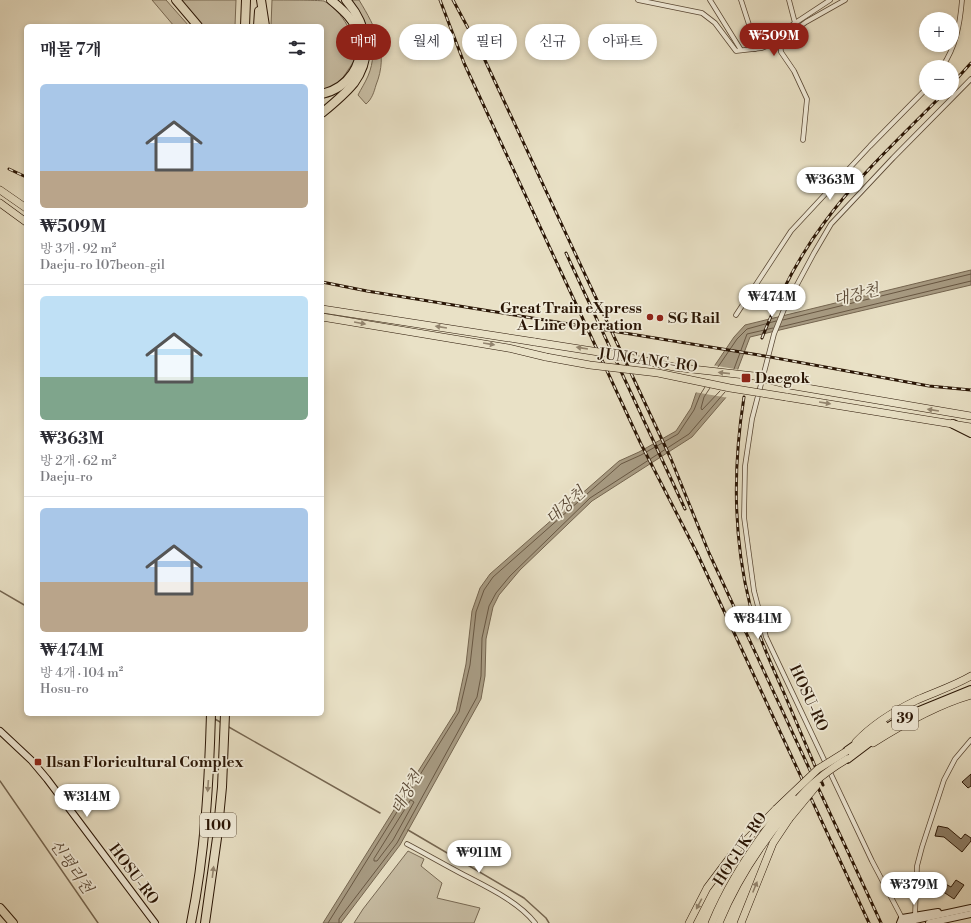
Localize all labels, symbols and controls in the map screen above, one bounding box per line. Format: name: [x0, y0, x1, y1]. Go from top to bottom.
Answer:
map controls: [919, 12, 959, 100]
button: +: [919, 12, 959, 52]
pin: ₩509M: [746, 23, 802, 57]
chip: 매매: [336, 24, 391, 60]
chip: 월세: [399, 24, 454, 60]
chip: 필터: [462, 24, 517, 60]
chip: 신규: [525, 24, 580, 60]
chip: 아파트: [588, 24, 657, 60]
text: ₩509M: [749, 28, 799, 44]
icon: filters: [286, 37, 308, 59]
text: 매물 7개: [40, 39, 102, 61]
button: −: [919, 60, 959, 100]
icon: home: [138, 110, 210, 182]
pin: ₩363M: [802, 167, 858, 201]
text: ₩363M: [806, 172, 854, 188]
text: ₩509M: [40, 216, 106, 238]
text: 방 3개 · 92 m²: [40, 241, 116, 257]
text: Daeju-ro 107beon-gil: [40, 257, 165, 273]
water label: 대장천: [831, 279, 883, 310]
pin: ₩474M: [744, 284, 800, 318]
text: ₩474M: [748, 289, 796, 305]
place label: Great Train eXpress A-Line Operation: [500, 299, 643, 335]
place label: SG Rail: [668, 309, 720, 328]
marker: Great Train eXpress A-Line Operation: [645, 312, 655, 322]
marker: SG Rail: [655, 313, 665, 323]
one-way arrow: [354, 320, 367, 326]
icon: home: [138, 322, 210, 394]
one-way arrow: [435, 324, 448, 330]
one-way arrow: [483, 342, 495, 348]
street label: JUNGANG-RO: [596, 344, 699, 377]
one-way arrow: [576, 345, 588, 351]
one-way arrow: [718, 369, 730, 376]
place label: Daegok: [755, 369, 810, 388]
marker: Daegok: [740, 372, 752, 384]
one-way arrow: [819, 400, 831, 406]
one-way arrow: [926, 407, 939, 413]
text: ₩363M: [40, 428, 104, 450]
text: 방 2개 · 62 m²: [40, 453, 117, 469]
text: Daeju-ro: [40, 469, 93, 485]
water label: 대장천: [542, 482, 591, 529]
icon: home: [138, 534, 210, 606]
pin: ₩841M: [730, 606, 786, 640]
text: ₩841M: [734, 611, 782, 627]
text: ₩474M: [40, 640, 104, 662]
street label: HOSU-RO: [785, 662, 832, 735]
text: 방 4개 · 104 m²: [40, 665, 123, 681]
text: Hosu-ro: [40, 681, 89, 697]
road number: 39: [892, 706, 918, 730]
place label: Ilsan Floricultural Complex: [46, 753, 244, 772]
marker: Ilsan Floricultural Complex: [33, 757, 43, 767]
water label: 대장천: [387, 766, 428, 818]
one-way arrow: [205, 780, 211, 793]
pin: ₩314M: [59, 784, 115, 818]
text: ₩314M: [64, 789, 110, 805]
street label: HOGUK-RO: [709, 808, 772, 890]
road number: 100: [200, 813, 236, 837]
water label: 신평리천: [45, 836, 98, 899]
street label: HOSU-RO: [105, 840, 163, 909]
pin: ₩911M: [451, 840, 507, 874]
text: ₩911M: [456, 845, 502, 861]
one-way arrow: [210, 866, 216, 878]
pin: ₩379M: [886, 872, 942, 906]
text: ₩379M: [890, 877, 938, 893]
one-way arrow: [752, 881, 758, 892]
one-way arrow: [696, 898, 702, 910]

